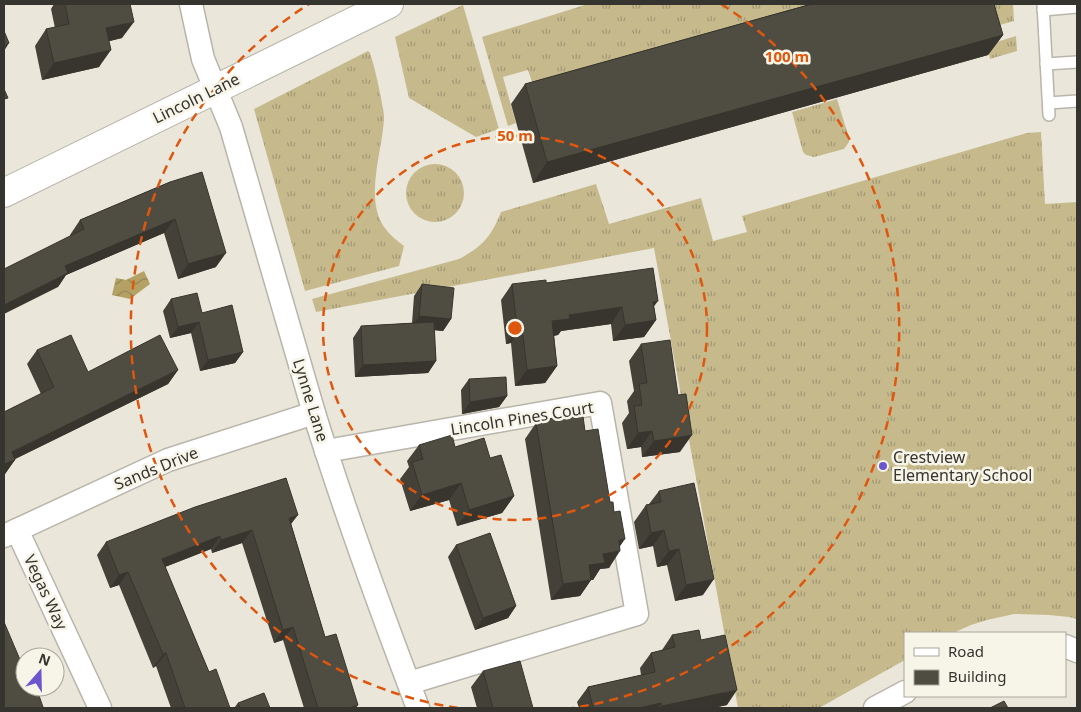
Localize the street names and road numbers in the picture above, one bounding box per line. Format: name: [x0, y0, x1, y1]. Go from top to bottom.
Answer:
street label: Lincoln Lane: [149, 67, 243, 129]
street label: Lynne Lane: [288, 356, 334, 444]
street label: Lincoln Pines Court: [449, 396, 595, 440]
street label: Sands Drive: [111, 441, 201, 495]
street label: Vegas Way: [19, 551, 73, 634]

